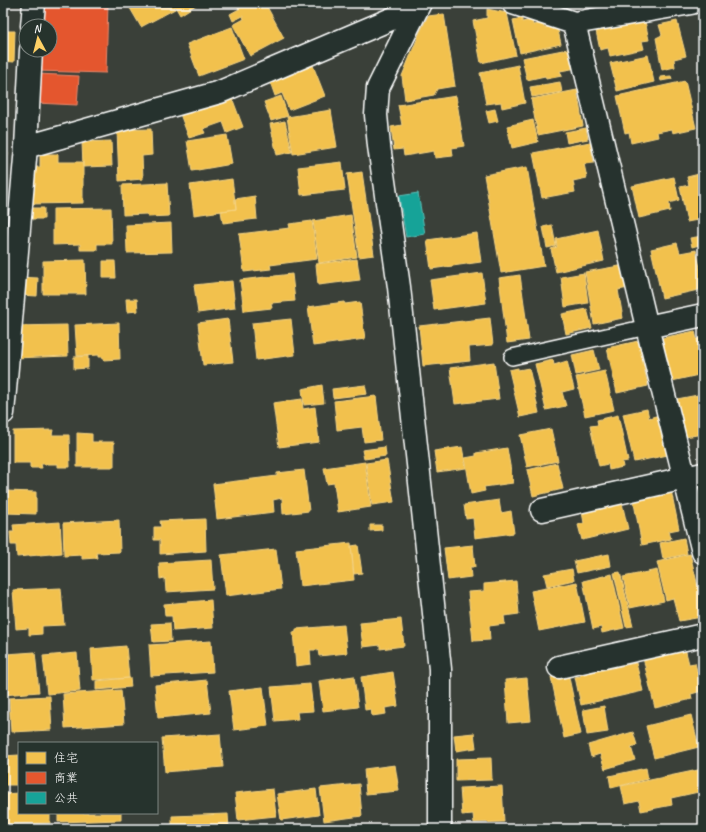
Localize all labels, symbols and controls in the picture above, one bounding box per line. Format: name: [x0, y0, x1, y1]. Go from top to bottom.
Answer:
north arrow: [18, 18, 58, 58]
text: N: [33, 20, 43, 35]
legend: [18, 742, 158, 814]
text: 住宅: [54, 750, 78, 766]
text: 商業: [54, 770, 78, 786]
text: 公共: [54, 790, 78, 806]

